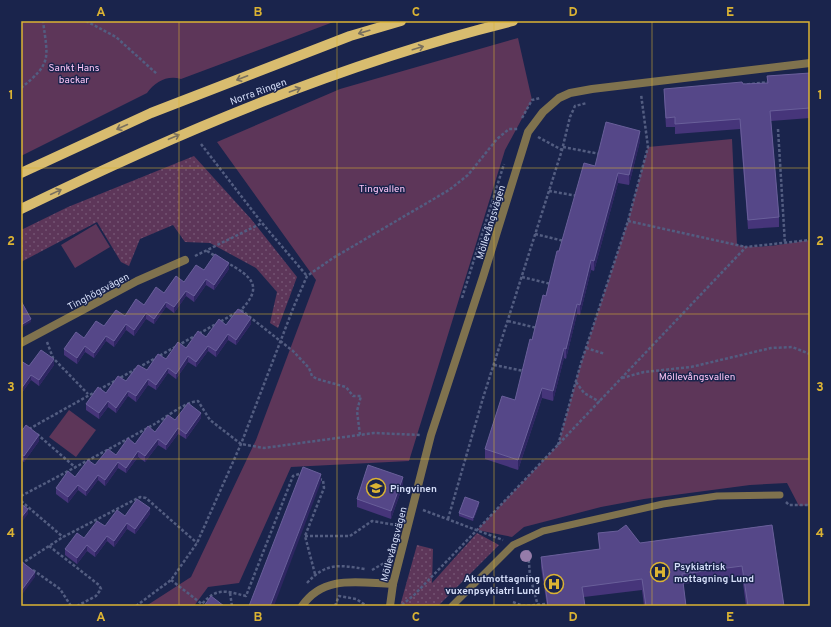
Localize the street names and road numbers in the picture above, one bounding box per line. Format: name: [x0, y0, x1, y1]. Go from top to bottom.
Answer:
street label: Norra Ringen: [228, 76, 289, 109]
street label: Möllevångsvägen: [474, 184, 509, 261]
street label: Tinghögsvägen: [65, 271, 132, 314]
street label: Möllevångsvägen: [378, 506, 411, 583]

